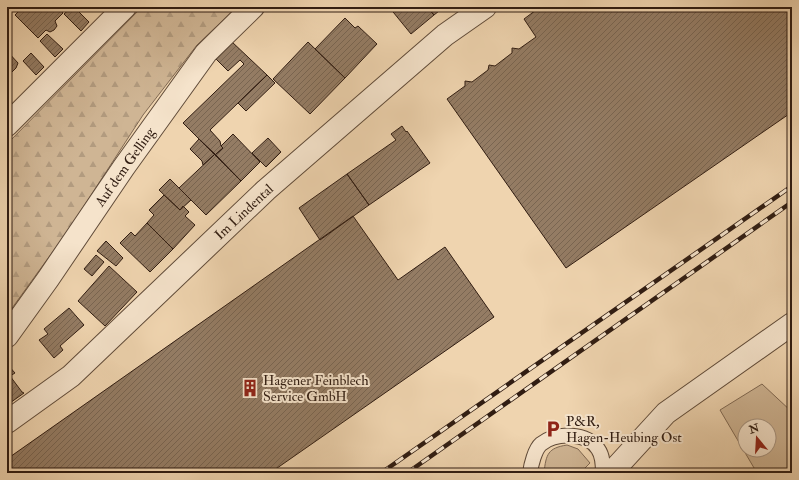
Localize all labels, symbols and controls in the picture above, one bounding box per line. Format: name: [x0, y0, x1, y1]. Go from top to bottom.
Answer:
street label: Auf dem Gelling: [91, 123, 159, 211]
street label: Im Lindental: [211, 180, 277, 244]
place label: Hagener Feinblech Service GmbH: [263, 372, 369, 405]
building icon: Hagener Feinblech Service GmbH: [240, 378, 260, 398]
place label: P&R, Hagen-Heubing Ost: [566, 413, 682, 446]
north arrow: [737, 418, 777, 458]
parking icon: P&R, Hagen-Heubing Ost: [543, 419, 563, 439]
text: N: [746, 421, 762, 437]

